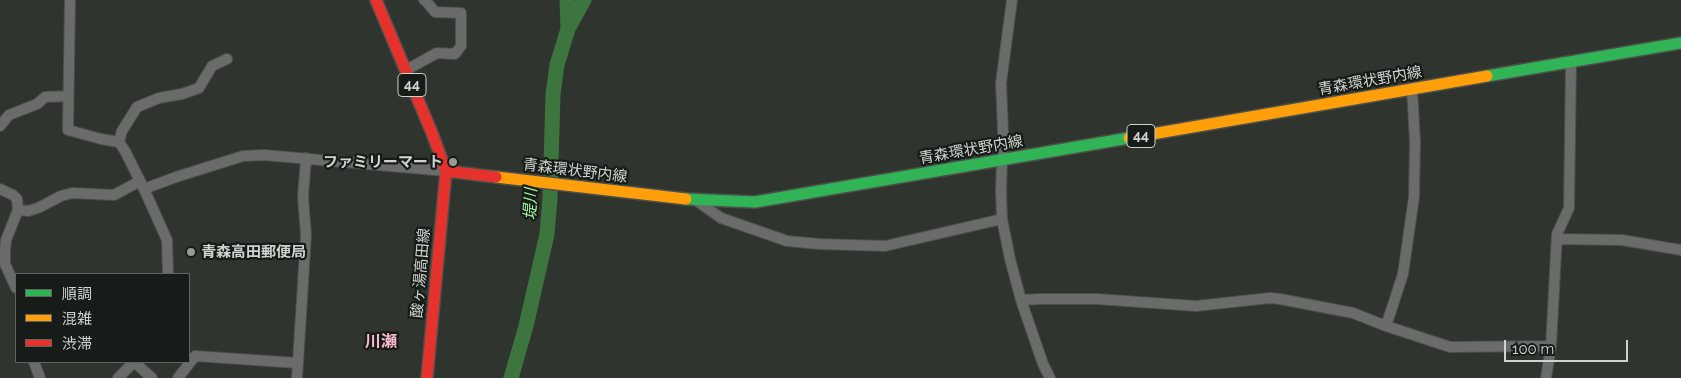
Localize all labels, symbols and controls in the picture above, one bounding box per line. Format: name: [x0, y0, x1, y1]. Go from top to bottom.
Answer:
street label: 青森環状野内線: [1317, 63, 1423, 99]
road number: 44: [398, 74, 426, 96]
road number: 44: [1127, 124, 1155, 148]
street label: 青森環状野内線: [918, 132, 1024, 168]
place label: ファミリーマート: [323, 153, 443, 171]
marker: ファミリーマート: [447, 156, 459, 168]
street label: 青森環状野内線: [522, 156, 628, 186]
water label: 堤川: [521, 188, 541, 220]
street label: 酸ヶ湯高田線: [408, 227, 434, 319]
place label: 青森高田郵便局: [201, 243, 306, 261]
marker: 青森高田郵便局: [185, 246, 197, 258]
legend: [15, 273, 190, 363]
text: 順調: [62, 285, 92, 303]
text: 混雑: [62, 310, 92, 328]
scale bar: [1506, 330, 1630, 362]
district label: 川瀬: [365, 332, 397, 352]
text: 渋滞: [62, 335, 92, 353]
text: 100 m: [1512, 340, 1554, 358]

